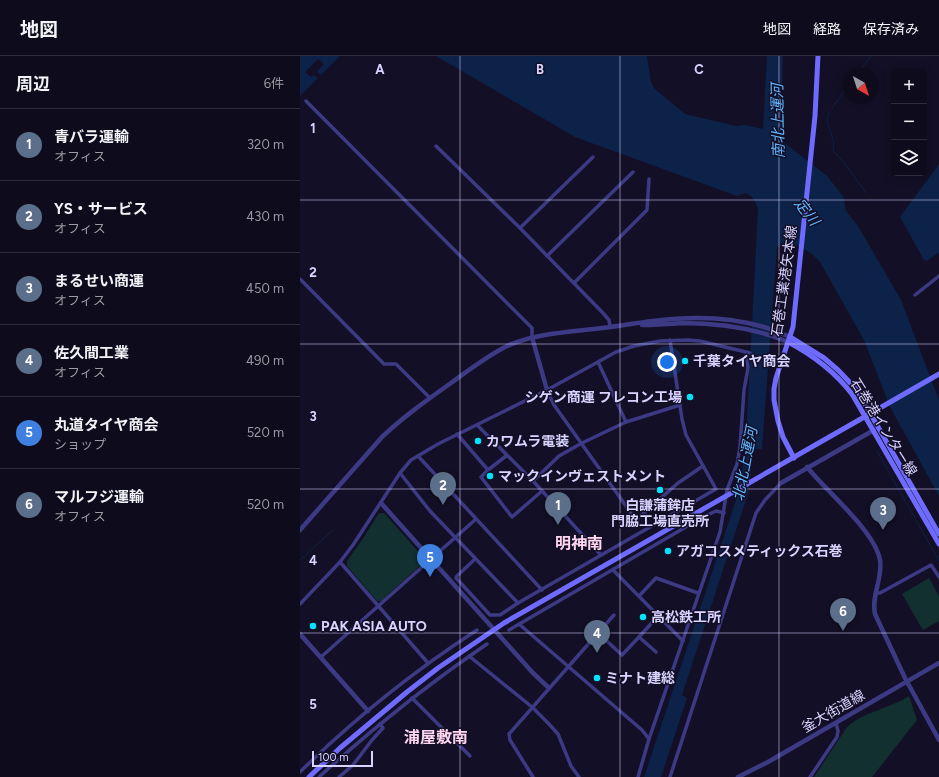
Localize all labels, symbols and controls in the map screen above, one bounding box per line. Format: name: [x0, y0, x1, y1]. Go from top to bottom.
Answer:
text: 地図: [20, 18, 58, 41]
text: 地図: [763, 21, 791, 38]
text: 経路: [813, 21, 841, 38]
text: 保存済み: [863, 21, 919, 38]
text: A: [375, 62, 385, 77]
text: B: [536, 62, 544, 77]
text: C: [694, 62, 704, 77]
north arrow: [843, 68, 879, 104]
map controls: [891, 68, 927, 176]
button: +: [891, 68, 927, 104]
text: 周辺: [16, 74, 50, 94]
text: 6件: [264, 76, 284, 91]
water label: 南北上運河: [768, 80, 788, 159]
button: −: [891, 104, 927, 140]
text: 1: [310, 121, 316, 136]
text: 青バラ運輸: [54, 128, 129, 146]
text: 1: [26, 137, 32, 152]
text: 320 m: [247, 137, 284, 152]
button: layers: [891, 140, 927, 176]
text: オフィス: [54, 149, 106, 164]
water label: 定川: [791, 195, 825, 231]
text: YS・サービス: [54, 200, 148, 218]
text: 2: [25, 209, 33, 224]
text: 430 m: [246, 209, 284, 224]
text: オフィス: [54, 221, 106, 236]
street label: 石巻工業港矢本線: [768, 224, 801, 338]
text: 2: [309, 265, 317, 280]
text: まるせい商運: [54, 272, 144, 290]
text: 3: [25, 281, 33, 296]
text: 450 m: [246, 281, 284, 296]
text: オフィス: [54, 293, 106, 308]
text: 佐久間工業: [54, 344, 129, 362]
your location: [657, 352, 677, 372]
text: 4: [25, 353, 33, 368]
text: 490 m: [246, 353, 284, 368]
place label: 千葉タイヤ商会: [693, 353, 791, 370]
marker: 千葉タイヤ商会: [680, 356, 690, 366]
text: オフィス: [54, 365, 106, 380]
street label: 石巻港インター線: [847, 375, 920, 479]
place label: シゲン商運 フレコン工場: [525, 389, 682, 406]
marker: シゲン商運 フレコン工場: [685, 392, 695, 402]
text: 3: [309, 409, 317, 424]
text: 丸道タイヤ商会: [54, 416, 159, 434]
water label: 北北上運河: [729, 423, 762, 503]
text: 5: [25, 425, 33, 440]
text: 520 m: [247, 425, 284, 440]
place label: カワムラ電装: [486, 433, 569, 450]
marker: カワムラ電装: [473, 436, 483, 446]
text: ショップ: [54, 437, 106, 452]
place label: マックインヴェストメント: [498, 468, 666, 485]
marker: マックインヴェストメント: [485, 471, 495, 481]
pin: 2: [430, 472, 456, 505]
marker: 白謙蒲鉾店 門脇工場直売所: [655, 485, 665, 495]
text: マルフジ運輸: [54, 488, 144, 506]
pin: 1: [545, 492, 571, 525]
text: 6: [25, 497, 33, 512]
text: 520 m: [247, 497, 284, 512]
place label: 白謙蒲鉾店 門脇工場直売所: [611, 497, 709, 530]
pin: 3: [870, 497, 896, 530]
text: オフィス: [54, 509, 106, 524]
district label: 明神南: [555, 534, 603, 553]
place label: アガコスメティックス石巻: [676, 543, 843, 560]
pin: 5: [417, 544, 443, 577]
marker: アガコスメティックス石巻: [663, 546, 673, 556]
text: 4: [309, 553, 317, 568]
pin: 6: [830, 598, 856, 631]
place label: 高松鉄工所: [651, 609, 721, 626]
marker: 高松鉄工所: [638, 612, 648, 622]
place label: PAK ASIA AUTO: [321, 618, 427, 635]
pin: 4: [584, 620, 610, 653]
marker: PAK ASIA AUTO: [308, 621, 318, 631]
place label: ミナト建総: [605, 670, 675, 687]
marker: ミナト建総: [592, 673, 602, 683]
street label: 釜大街道線: [799, 687, 868, 736]
text: 5: [309, 697, 317, 712]
district label: 浦屋敷南: [404, 728, 468, 747]
scale bar: [312, 749, 373, 768]
text: 100 m: [318, 751, 349, 764]

